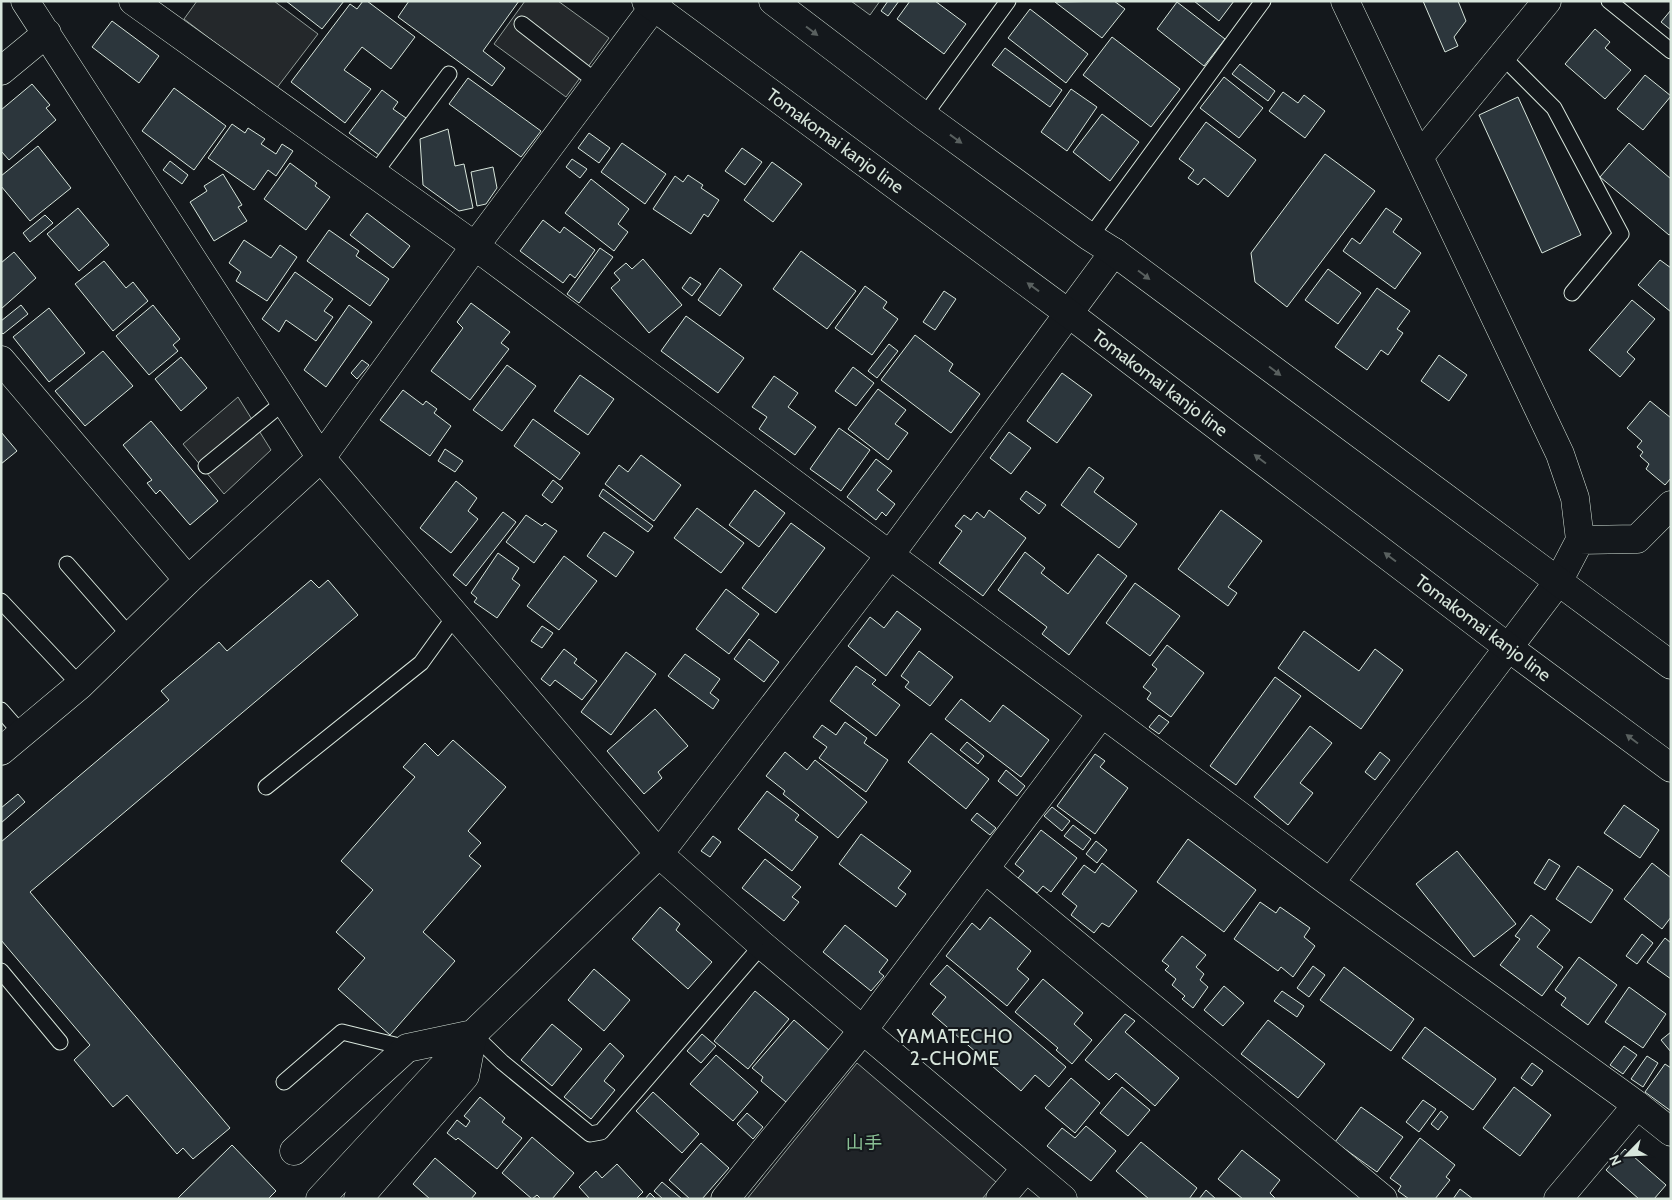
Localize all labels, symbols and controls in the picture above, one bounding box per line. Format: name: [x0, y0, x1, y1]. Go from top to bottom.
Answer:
one-way arrow: [805, 25, 818, 36]
street label: Tomakomai kanjo line: [762, 84, 908, 198]
one-way arrow: [949, 133, 962, 144]
one-way arrow: [1137, 269, 1150, 280]
one-way arrow: [1027, 282, 1040, 293]
street label: Tomakomai kanjo line: [1088, 325, 1232, 441]
one-way arrow: [1268, 366, 1281, 377]
one-way arrow: [1254, 454, 1267, 465]
one-way arrow: [1384, 552, 1397, 563]
street label: Tomakomai kanjo line: [1411, 570, 1555, 686]
one-way arrow: [1625, 734, 1639, 744]
district label: YAMATECHO 2-CHOME: [896, 1025, 1013, 1070]
north arrow: [1602, 1130, 1652, 1180]
park label: 山手: [846, 1132, 882, 1154]
text: N: [1605, 1152, 1625, 1168]

